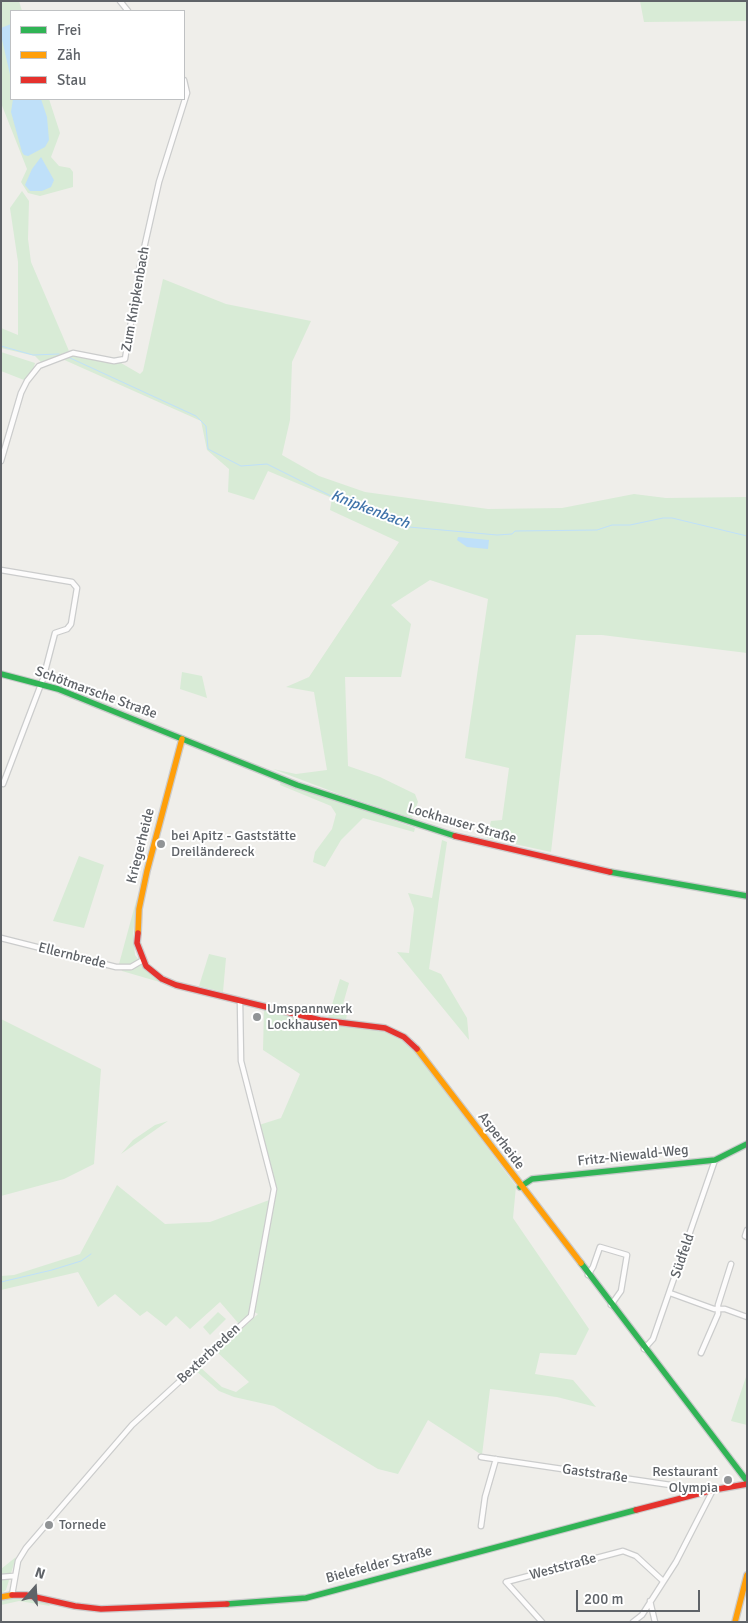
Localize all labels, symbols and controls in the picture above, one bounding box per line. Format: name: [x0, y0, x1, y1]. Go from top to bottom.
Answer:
legend: [10, 10, 185, 100]
text: Frei: [57, 21, 81, 39]
text: Zäh: [57, 46, 81, 64]
text: Stau: [57, 71, 86, 89]
street label: Zum Knipkenbach: [118, 245, 154, 353]
water label: Knipkenbach: [328, 487, 412, 533]
street label: Schötmarsche Straße: [33, 663, 159, 723]
street label: Lockhauser Straße: [406, 800, 518, 848]
street label: Kriegerheide: [124, 807, 158, 885]
place label: bei Apitz - Gaststätte Dreiländereck: [171, 828, 296, 860]
marker: bei Apitz - Gaststätte Dreiländereck: [155, 838, 167, 850]
street label: Ellernbrede: [36, 939, 108, 973]
place label: Umspannwerk Lockhausen: [267, 1001, 352, 1034]
marker: Umspannwerk Lockhausen: [251, 1011, 263, 1023]
street label: Asperheide: [474, 1109, 528, 1173]
street label: Fritz-Niewald-Weg: [577, 1142, 689, 1170]
street label: Südfeld: [668, 1232, 698, 1280]
street label: Bexterbreden: [174, 1320, 244, 1388]
street label: Gaststraße: [561, 1461, 629, 1487]
place label: Restaurant Olympia: [652, 1464, 718, 1496]
marker: Restaurant Olympia: [722, 1474, 734, 1486]
place label: Tornede: [59, 1517, 106, 1533]
marker: Tornede: [43, 1519, 55, 1531]
street label: Bielefelder Straße: [324, 1543, 434, 1587]
street label: Weststraße: [528, 1550, 598, 1584]
north arrow: [10, 1563, 60, 1613]
text: N: [33, 1564, 47, 1583]
scale bar: [578, 1580, 702, 1612]
text: 200 m: [584, 1590, 624, 1608]

